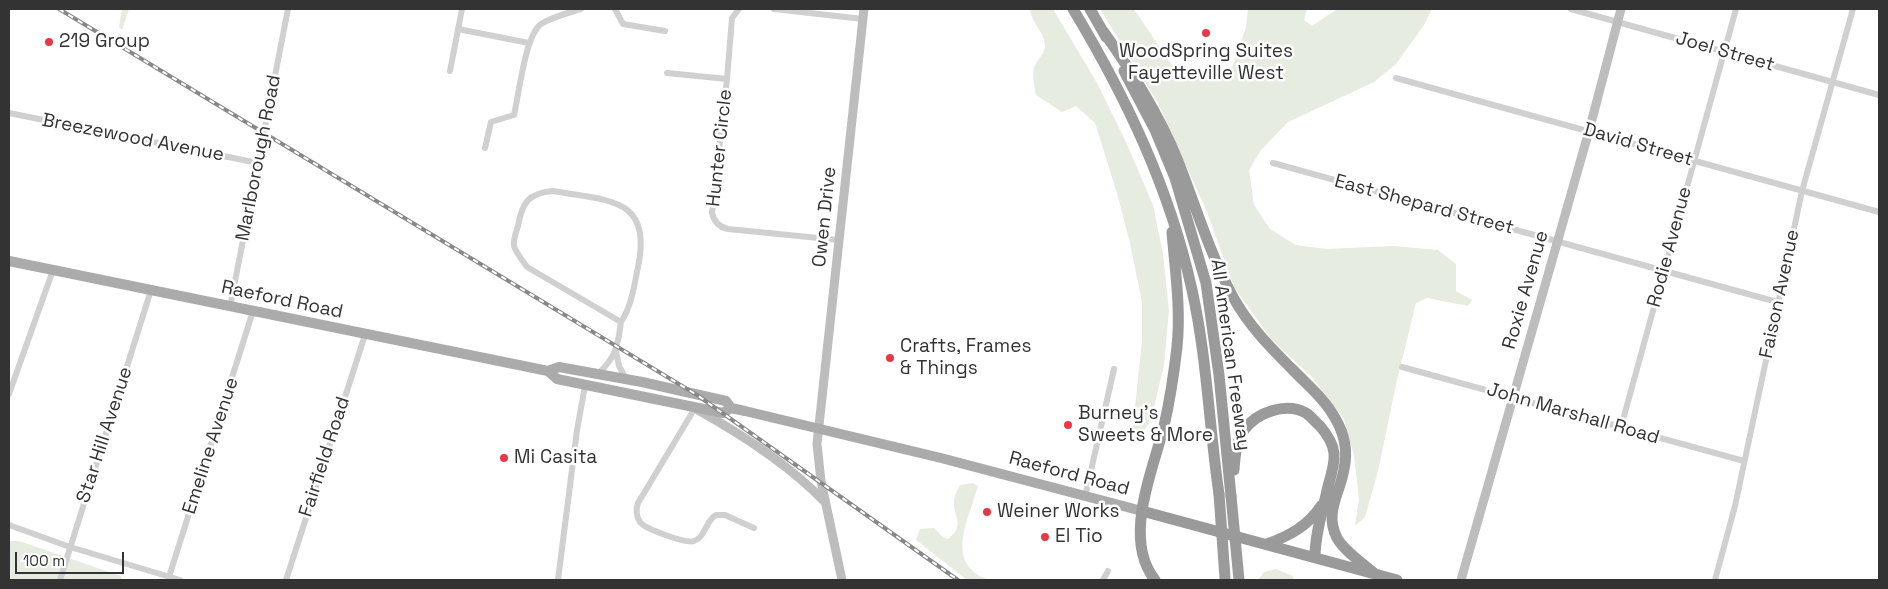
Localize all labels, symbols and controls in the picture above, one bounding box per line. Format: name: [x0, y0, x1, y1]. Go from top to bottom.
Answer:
marker: WoodSpring Suites Fayetteville West: [1200, 27, 1212, 39]
street label: Joel Street: [1673, 27, 1777, 77]
place label: 219 Group: [59, 31, 150, 53]
marker: 219 Group: [43, 36, 55, 48]
place label: WoodSpring Suites Fayetteville West: [1119, 41, 1293, 85]
street label: Marlborough Road: [232, 73, 286, 243]
street label: Hunter Circle: [702, 88, 738, 208]
street label: Breezewood Avenue: [40, 109, 226, 167]
street label: David Street: [1580, 118, 1696, 172]
street label: Owen Drive: [808, 166, 842, 268]
street label: East Shepard Street: [1332, 170, 1516, 240]
street label: Rodie Avenue: [1643, 184, 1697, 310]
street label: Roxie Avenue: [1498, 228, 1554, 352]
street label: Faison Avenue: [1755, 228, 1805, 360]
street label: All American Freeway: [1205, 258, 1255, 452]
street label: Raeford Road: [219, 276, 345, 324]
place label: Crafts, Frames & Things: [900, 336, 1031, 380]
marker: Crafts, Frames & Things: [884, 352, 896, 364]
street label: Star Hill Avenue: [72, 364, 138, 506]
street label: Emeline Avenue: [178, 375, 244, 517]
street label: John Marshall Road: [1484, 378, 1662, 450]
street label: Fairfield Road: [295, 394, 355, 520]
place label: Burney's Sweets & More: [1078, 403, 1213, 447]
marker: Burney's Sweets & More: [1062, 419, 1074, 431]
place label: Mi Casita: [514, 447, 597, 469]
street label: Raeford Road: [1006, 447, 1132, 501]
marker: Mi Casita: [498, 452, 510, 464]
place label: Weiner Works: [997, 501, 1119, 523]
marker: Weiner Works: [981, 506, 993, 518]
place label: El Tio: [1055, 526, 1103, 548]
marker: El Tio: [1039, 531, 1051, 543]
scale bar: [18, 542, 126, 574]
text: 100 m: [23, 551, 65, 570]

